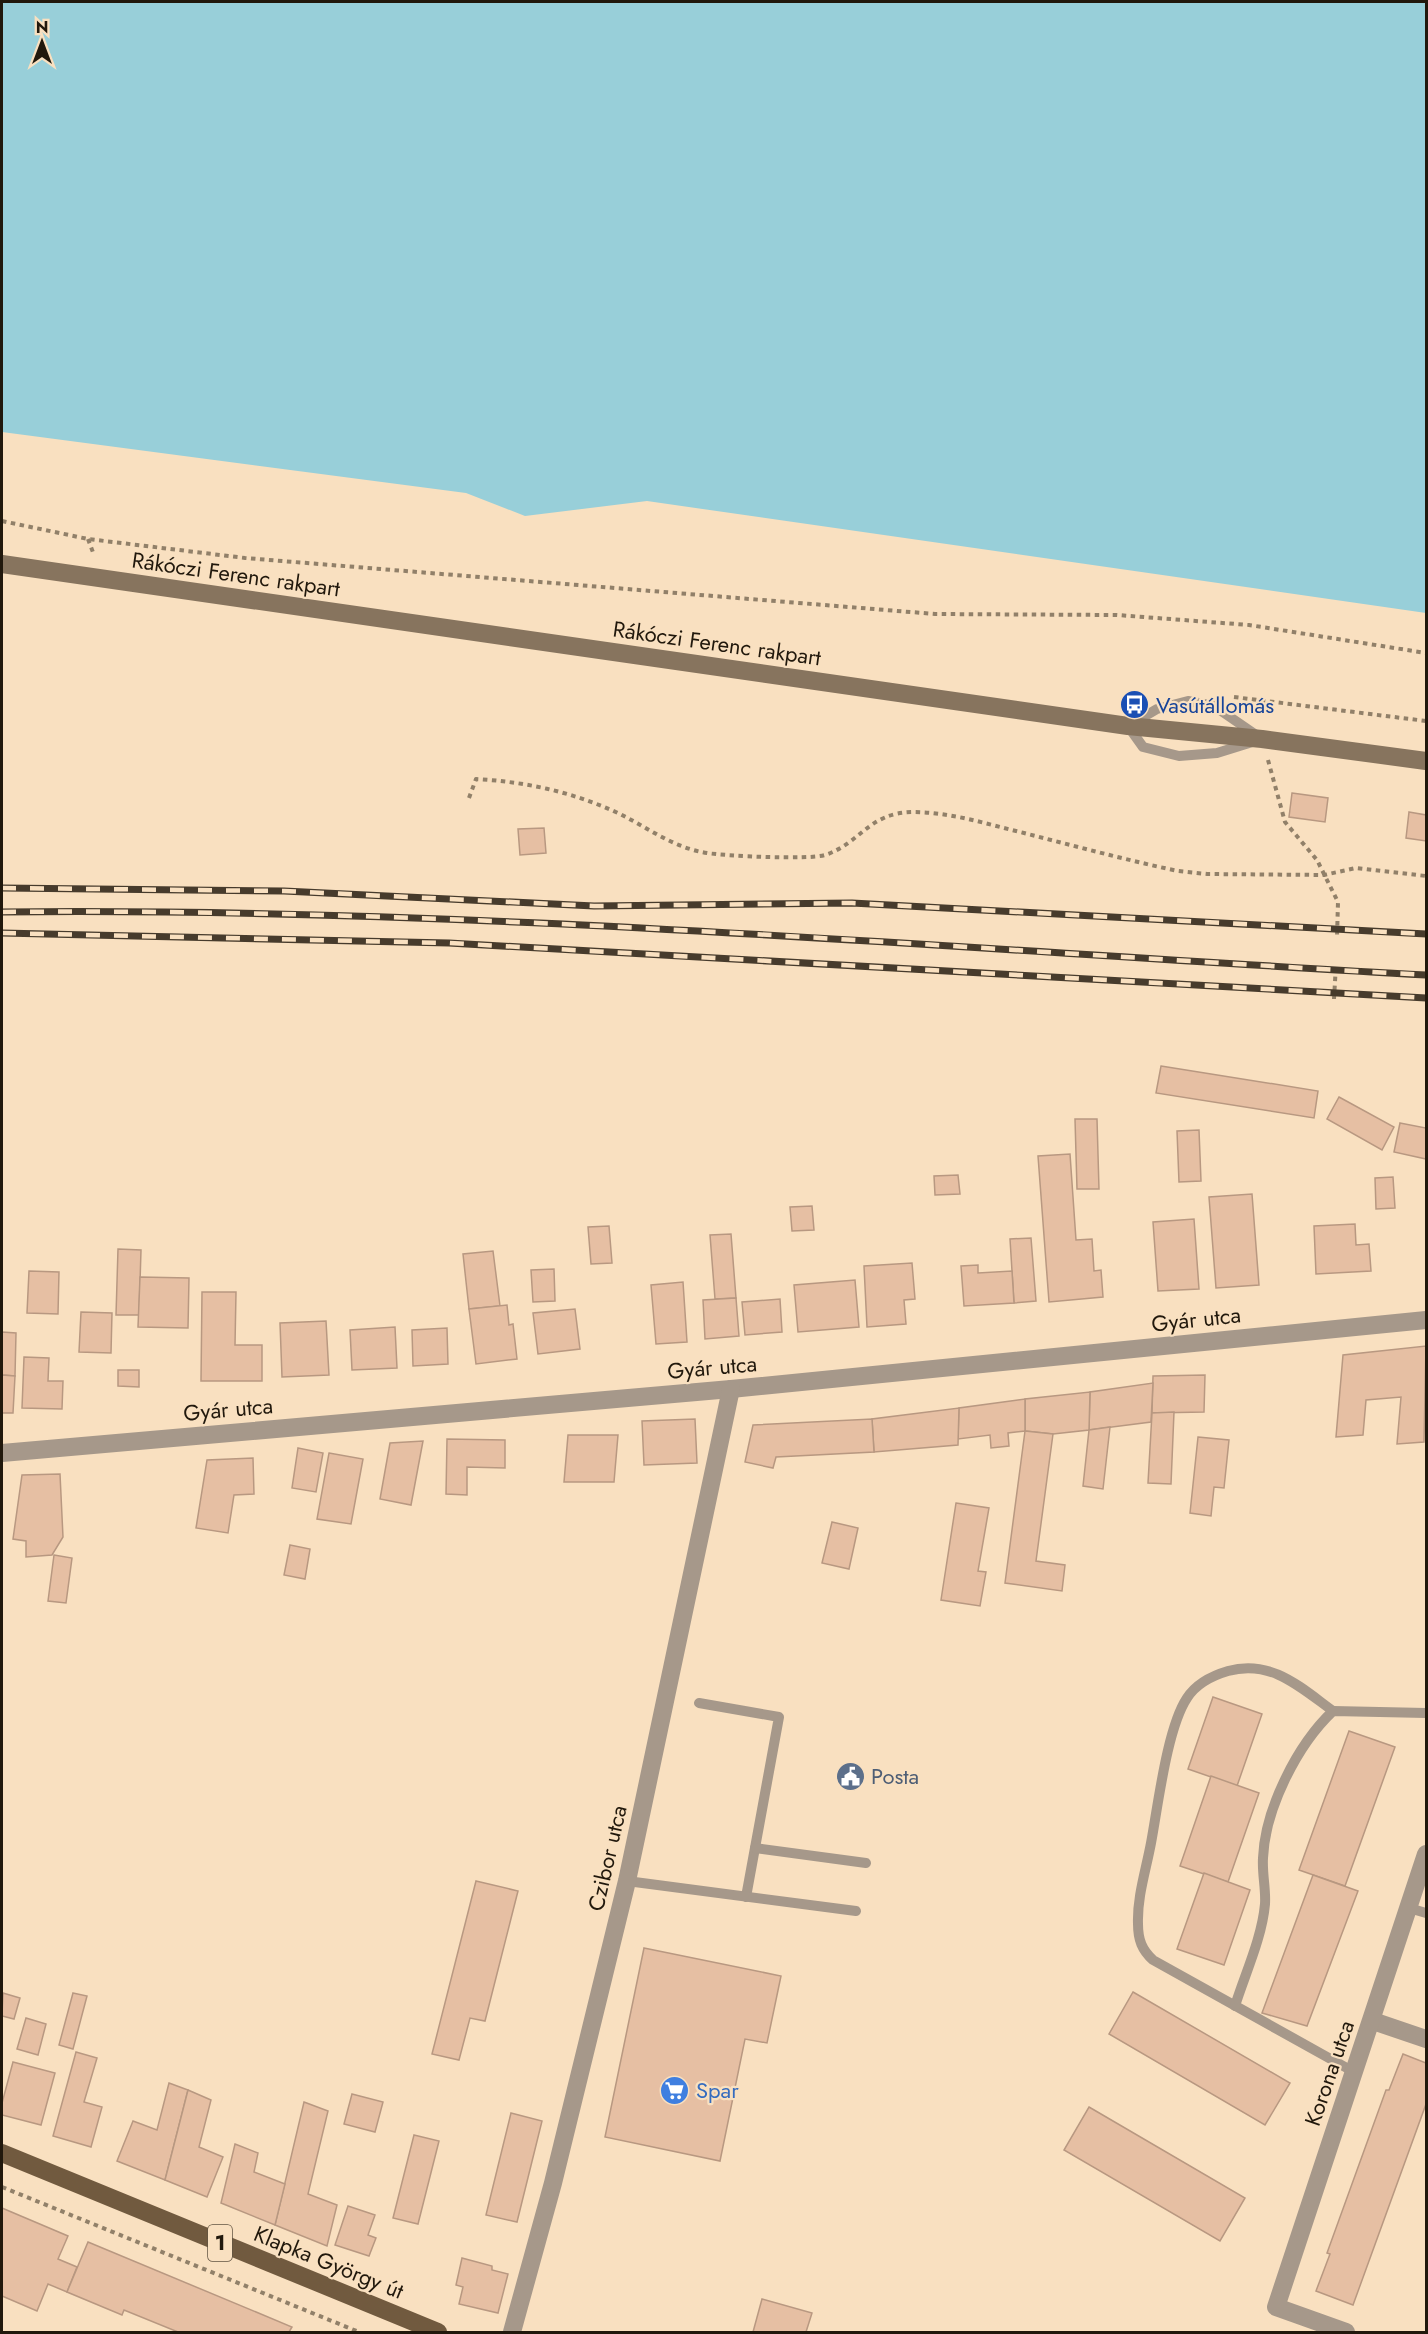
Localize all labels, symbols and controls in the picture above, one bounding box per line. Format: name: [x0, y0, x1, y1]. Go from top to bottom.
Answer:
north arrow: [12, 12, 72, 72]
text: N: [36, 16, 48, 39]
street label: Rákóczi Ferenc rakpart: [130, 544, 343, 605]
street label: Rákóczi Ferenc rakpart: [611, 613, 824, 674]
bus stop icon: Vasútállomás: [1119, 689, 1151, 721]
place label: Vasútállomás: [1156, 689, 1274, 721]
street label: Gyár utca: [1150, 1298, 1242, 1340]
street label: Gyár utca: [666, 1347, 758, 1387]
street label: Gyár utca: [182, 1389, 274, 1429]
public building icon: Posta: [834, 1760, 866, 1792]
place label: Posta: [871, 1760, 919, 1792]
street label: Czibor utca: [579, 1802, 635, 1914]
street label: Korona utca: [1296, 2016, 1362, 2130]
supermarket icon: Spar: [659, 2074, 691, 2106]
place label: Spar: [696, 2074, 739, 2106]
street label: Klapka György út: [249, 2217, 409, 2307]
road number: 1: [208, 2225, 232, 2261]

